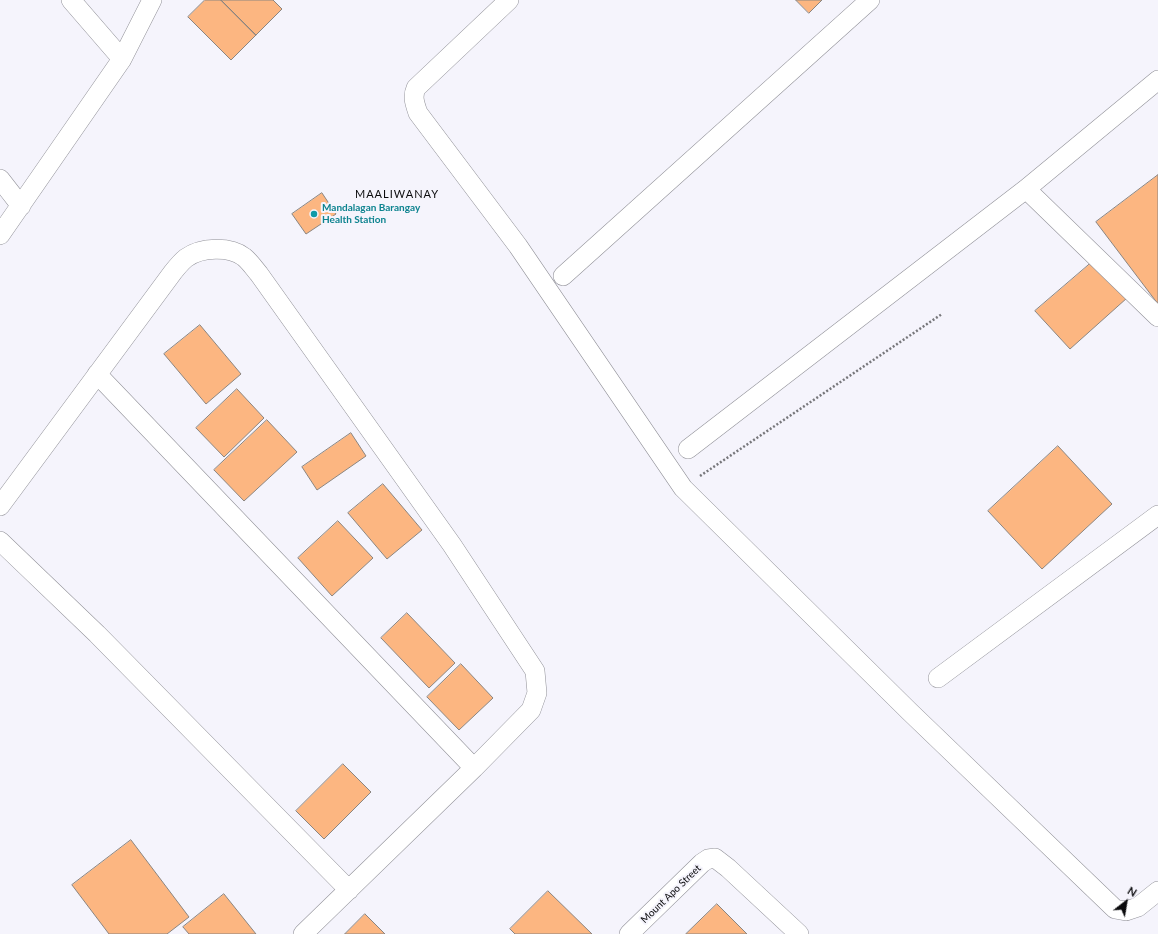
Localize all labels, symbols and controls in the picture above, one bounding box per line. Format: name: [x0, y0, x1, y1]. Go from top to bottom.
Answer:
district label: MAALIWANAY: [355, 187, 439, 201]
place label: Mandalagan Barangay Health Station: [322, 202, 420, 226]
marker: Mandalagan Barangay Health Station: [309, 209, 319, 219]
street label: Mount Apo Street: [638, 862, 704, 926]
north arrow: [1106, 882, 1146, 922]
text: N: [1125, 884, 1139, 899]

